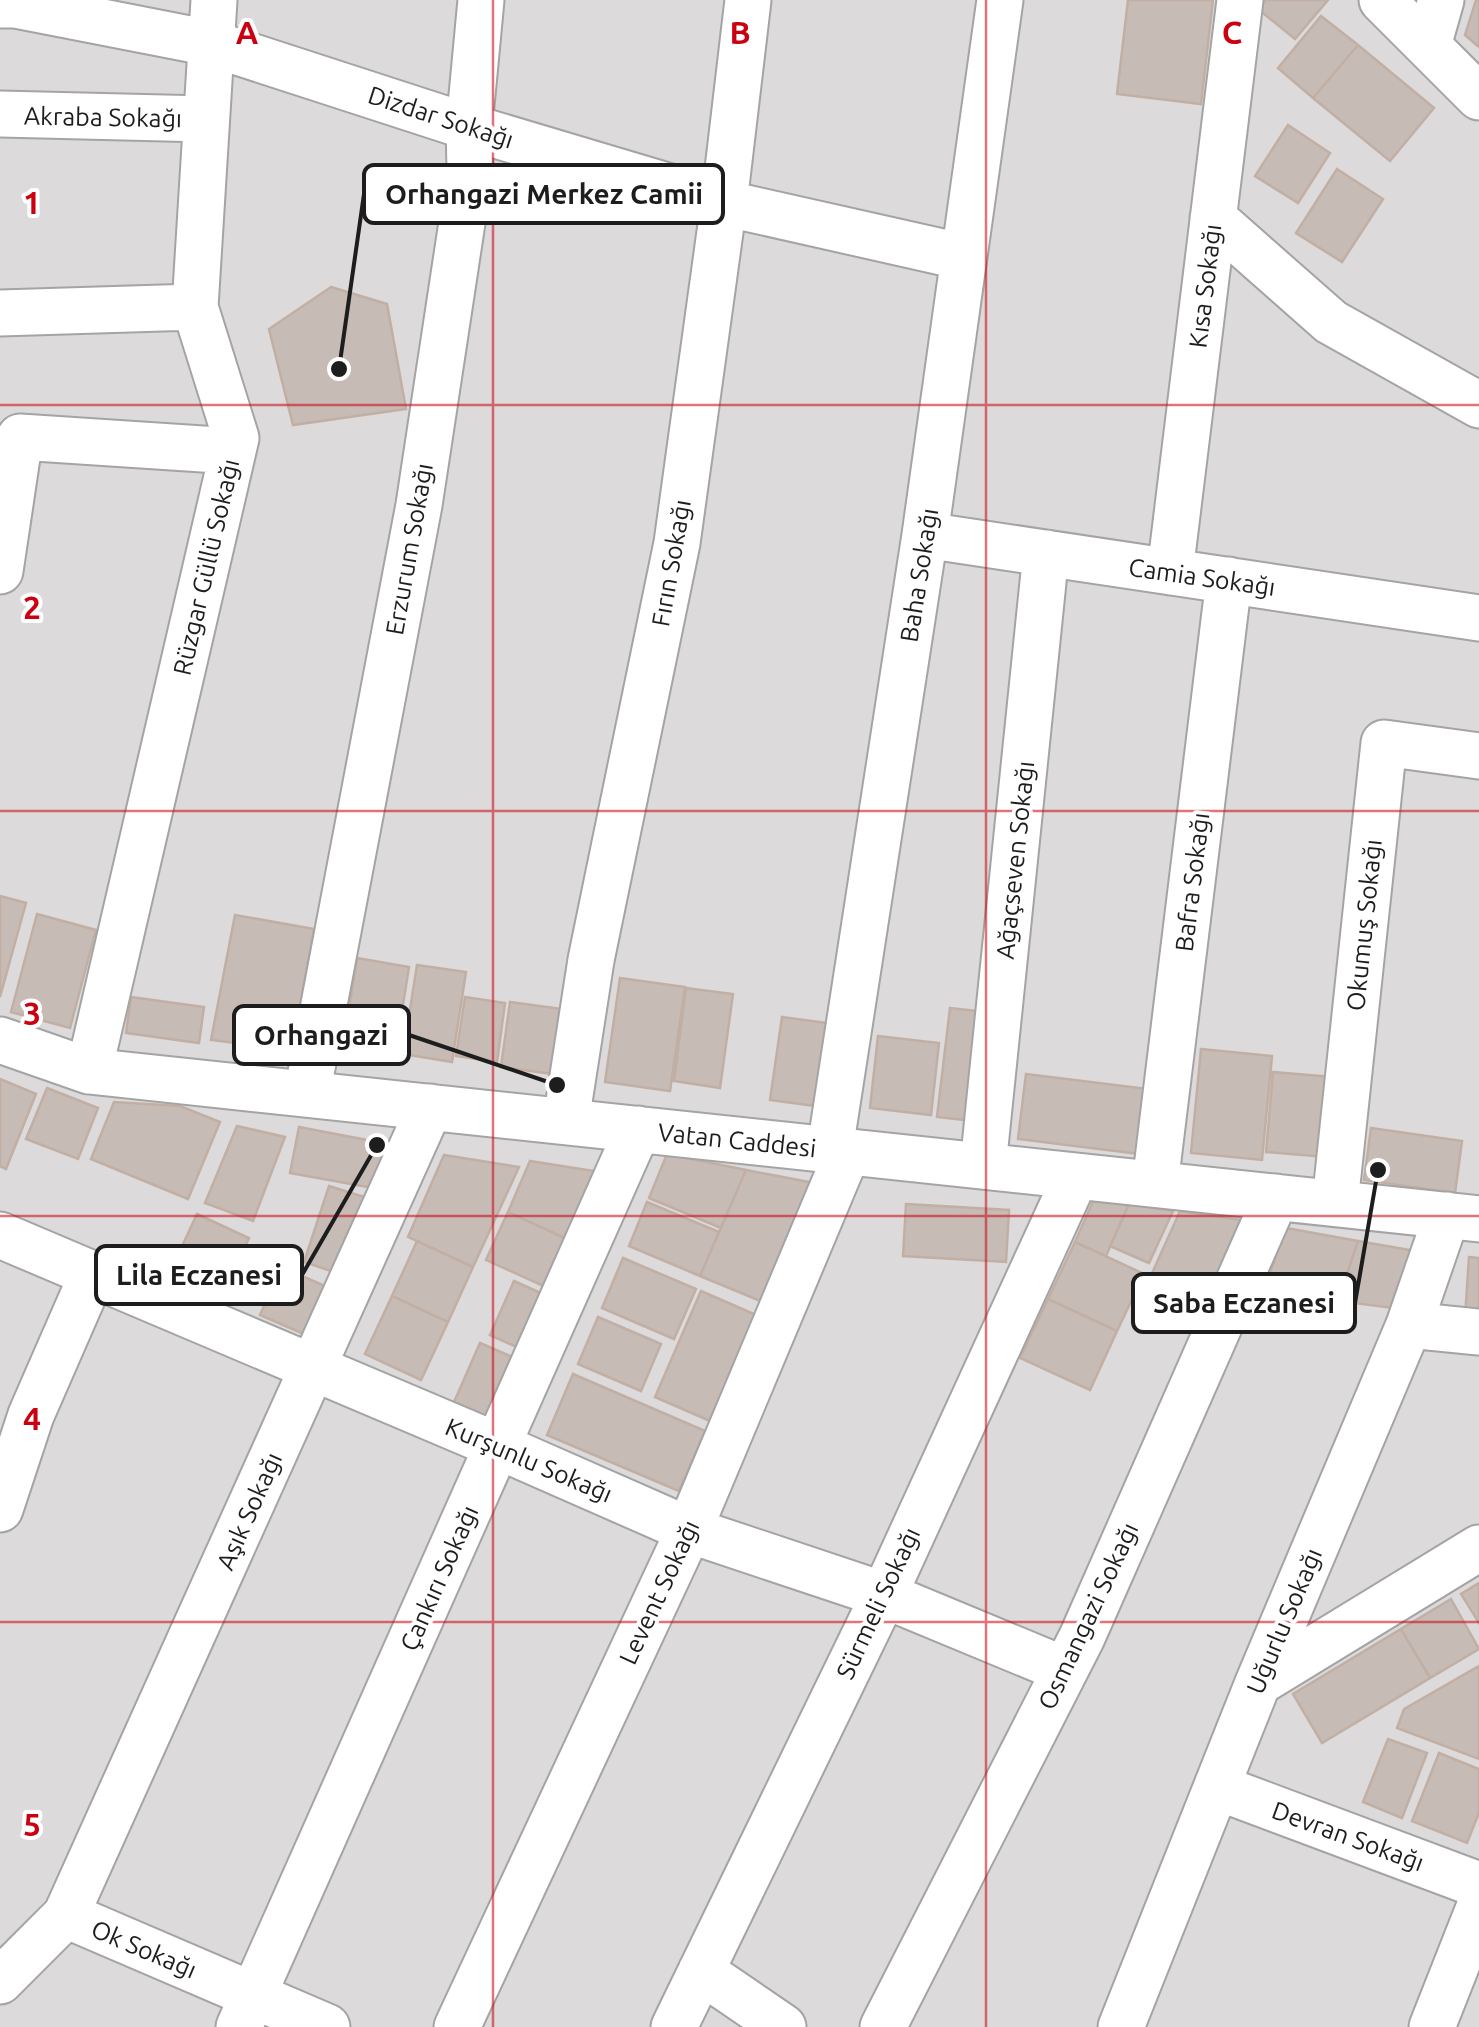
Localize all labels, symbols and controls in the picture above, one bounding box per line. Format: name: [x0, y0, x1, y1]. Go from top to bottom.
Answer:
text: A: [236, 14, 259, 50]
text: B: [729, 14, 751, 50]
text: C: [1222, 14, 1242, 50]
street label: Dizdar Sokağı: [365, 80, 517, 154]
street label: Akraba Sokağı: [24, 102, 182, 132]
callout: Orhangazi Merkez Camii: [364, 165, 723, 223]
text: Orhangazi Merkez Camii: [385, 178, 703, 209]
text: 1: [23, 184, 41, 220]
street label: Kısa Sokağı: [1183, 222, 1227, 350]
street label: Rüzgar Güllü Sokağı: [167, 456, 245, 678]
street label: Erzurum Sokağı: [380, 461, 438, 637]
street label: Fırın Sokağı: [646, 497, 696, 629]
street label: Baha Sokağı: [895, 506, 943, 644]
street label: Camia Sokağı: [1127, 553, 1277, 601]
text: 2: [23, 589, 41, 625]
street label: Ağaçseven Sokağı: [991, 759, 1039, 961]
street label: Bafra Sokağı: [1170, 811, 1214, 953]
street label: Okumuş Sokağı: [1341, 838, 1387, 1012]
text: 3: [23, 995, 41, 1031]
callout: Orhangazi: [234, 1006, 409, 1064]
text: Orhangazi: [254, 1019, 388, 1050]
street label: Vatan Caddesi: [656, 1118, 818, 1162]
callout: Lila Eczanesi: [96, 1246, 302, 1304]
text: Lila Eczanesi: [116, 1259, 282, 1290]
callout: Saba Eczanesi: [1133, 1274, 1355, 1332]
text: Saba Eczanesi: [1153, 1287, 1335, 1318]
text: 4: [23, 1400, 41, 1436]
street label: Kurşunlu Sokağı: [441, 1412, 617, 1508]
street label: Aşık Sokağı: [211, 1448, 287, 1574]
street label: Çankırı Sokağı: [394, 1501, 484, 1655]
street label: Levent Sokağı: [613, 1515, 705, 1669]
street label: Osmangazi Sokağı: [1032, 1518, 1144, 1714]
street label: Sürmeli Sokağı: [831, 1523, 925, 1683]
street label: Uğurlu Sokağı: [1241, 1544, 1327, 1698]
street label: Devran Sokağı: [1268, 1796, 1428, 1876]
text: 5: [23, 1806, 41, 1842]
street label: Ok Sokağı: [87, 1914, 201, 1984]

